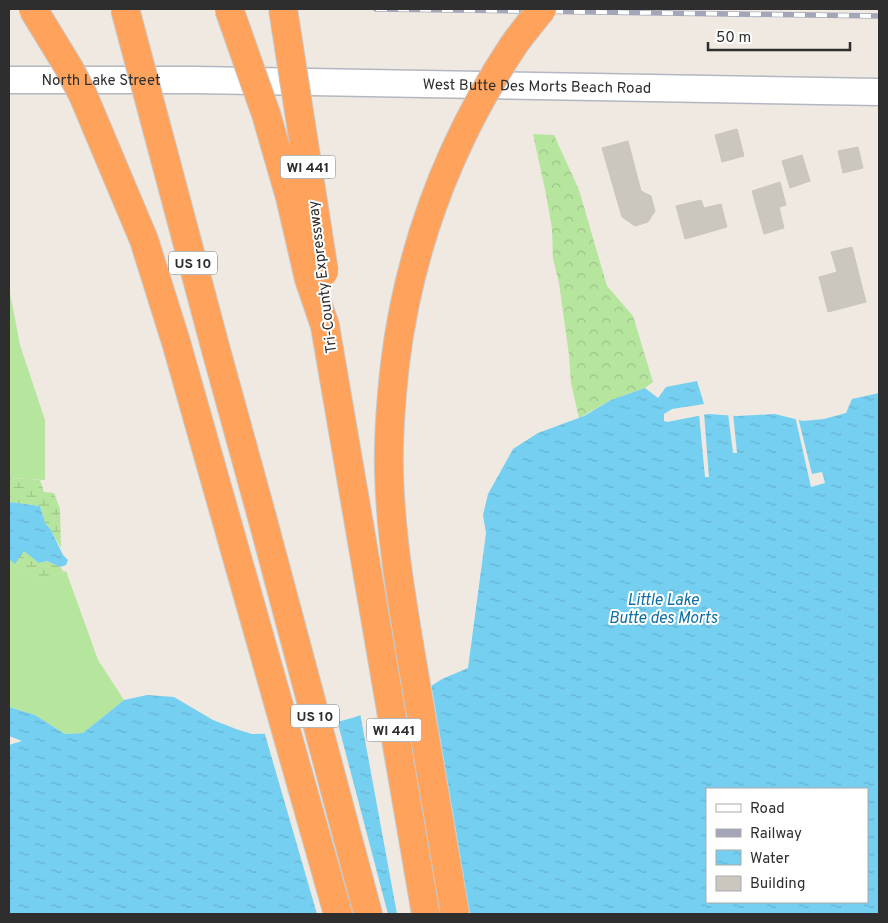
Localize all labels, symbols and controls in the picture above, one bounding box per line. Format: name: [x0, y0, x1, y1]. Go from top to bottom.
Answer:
scale bar: [708, 20, 850, 52]
text: 50 m: [716, 29, 751, 48]
street label: North Lake Street: [41, 72, 161, 91]
street label: West Butte Des Morts Beach Road: [422, 76, 651, 99]
road number: WI 441: [280, 156, 336, 178]
street label: Tri-County Expressway: [305, 199, 342, 354]
road number: US 10: [169, 252, 217, 274]
water label: Little Lake Butte des Morts: [609, 591, 718, 629]
road number: US 10: [291, 704, 339, 728]
road number: WI 441: [366, 718, 422, 742]
legend: [706, 788, 868, 903]
text: Road: [750, 800, 785, 819]
text: Railway: [750, 825, 802, 844]
text: Water: [750, 850, 790, 869]
text: Building: [750, 875, 805, 894]

